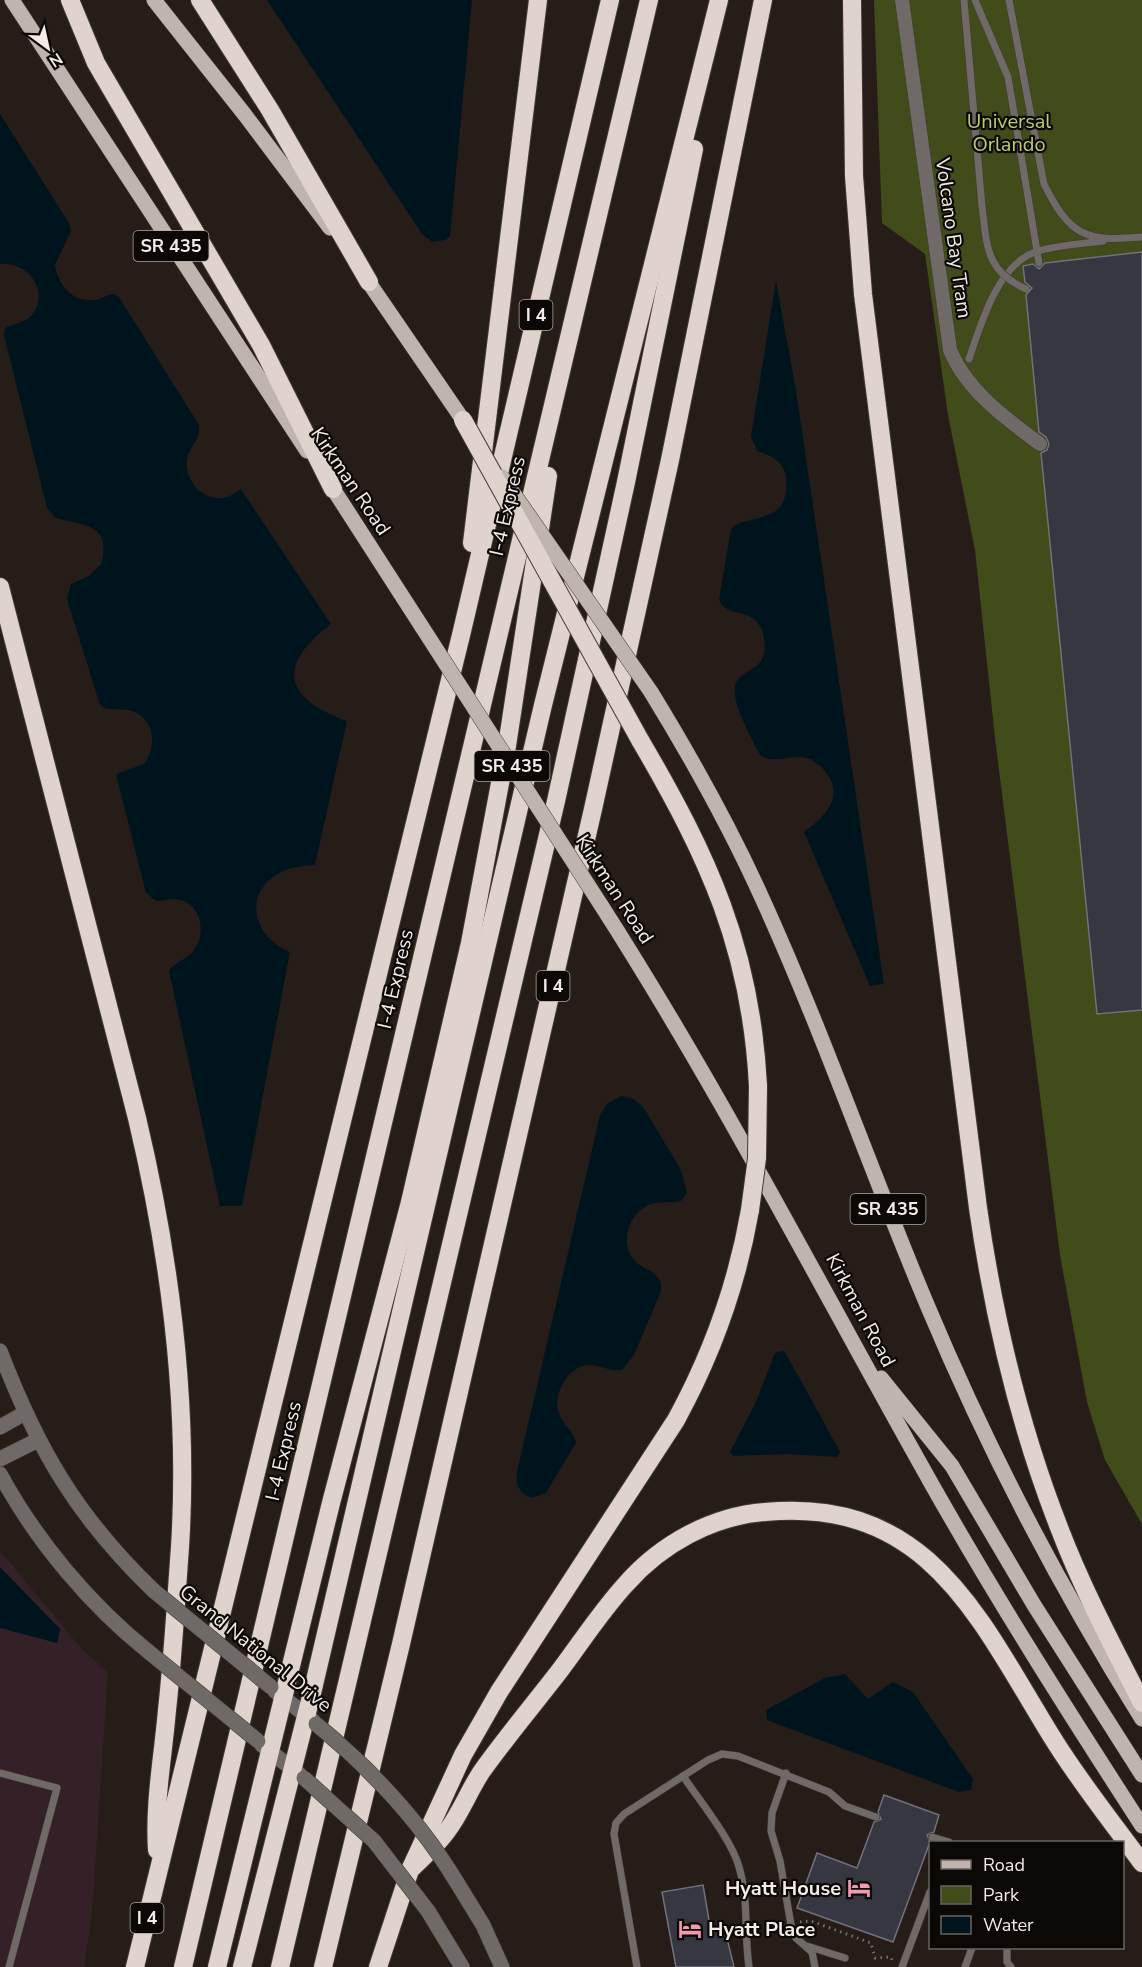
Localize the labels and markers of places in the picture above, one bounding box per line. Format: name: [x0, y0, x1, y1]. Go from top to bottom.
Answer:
place label: Hyatt House: [725, 1875, 841, 1902]
hotel icon: Hyatt House: [846, 1875, 872, 1901]
hotel icon: Hyatt Place: [677, 1916, 703, 1942]
place label: Hyatt Place: [708, 1916, 816, 1943]

